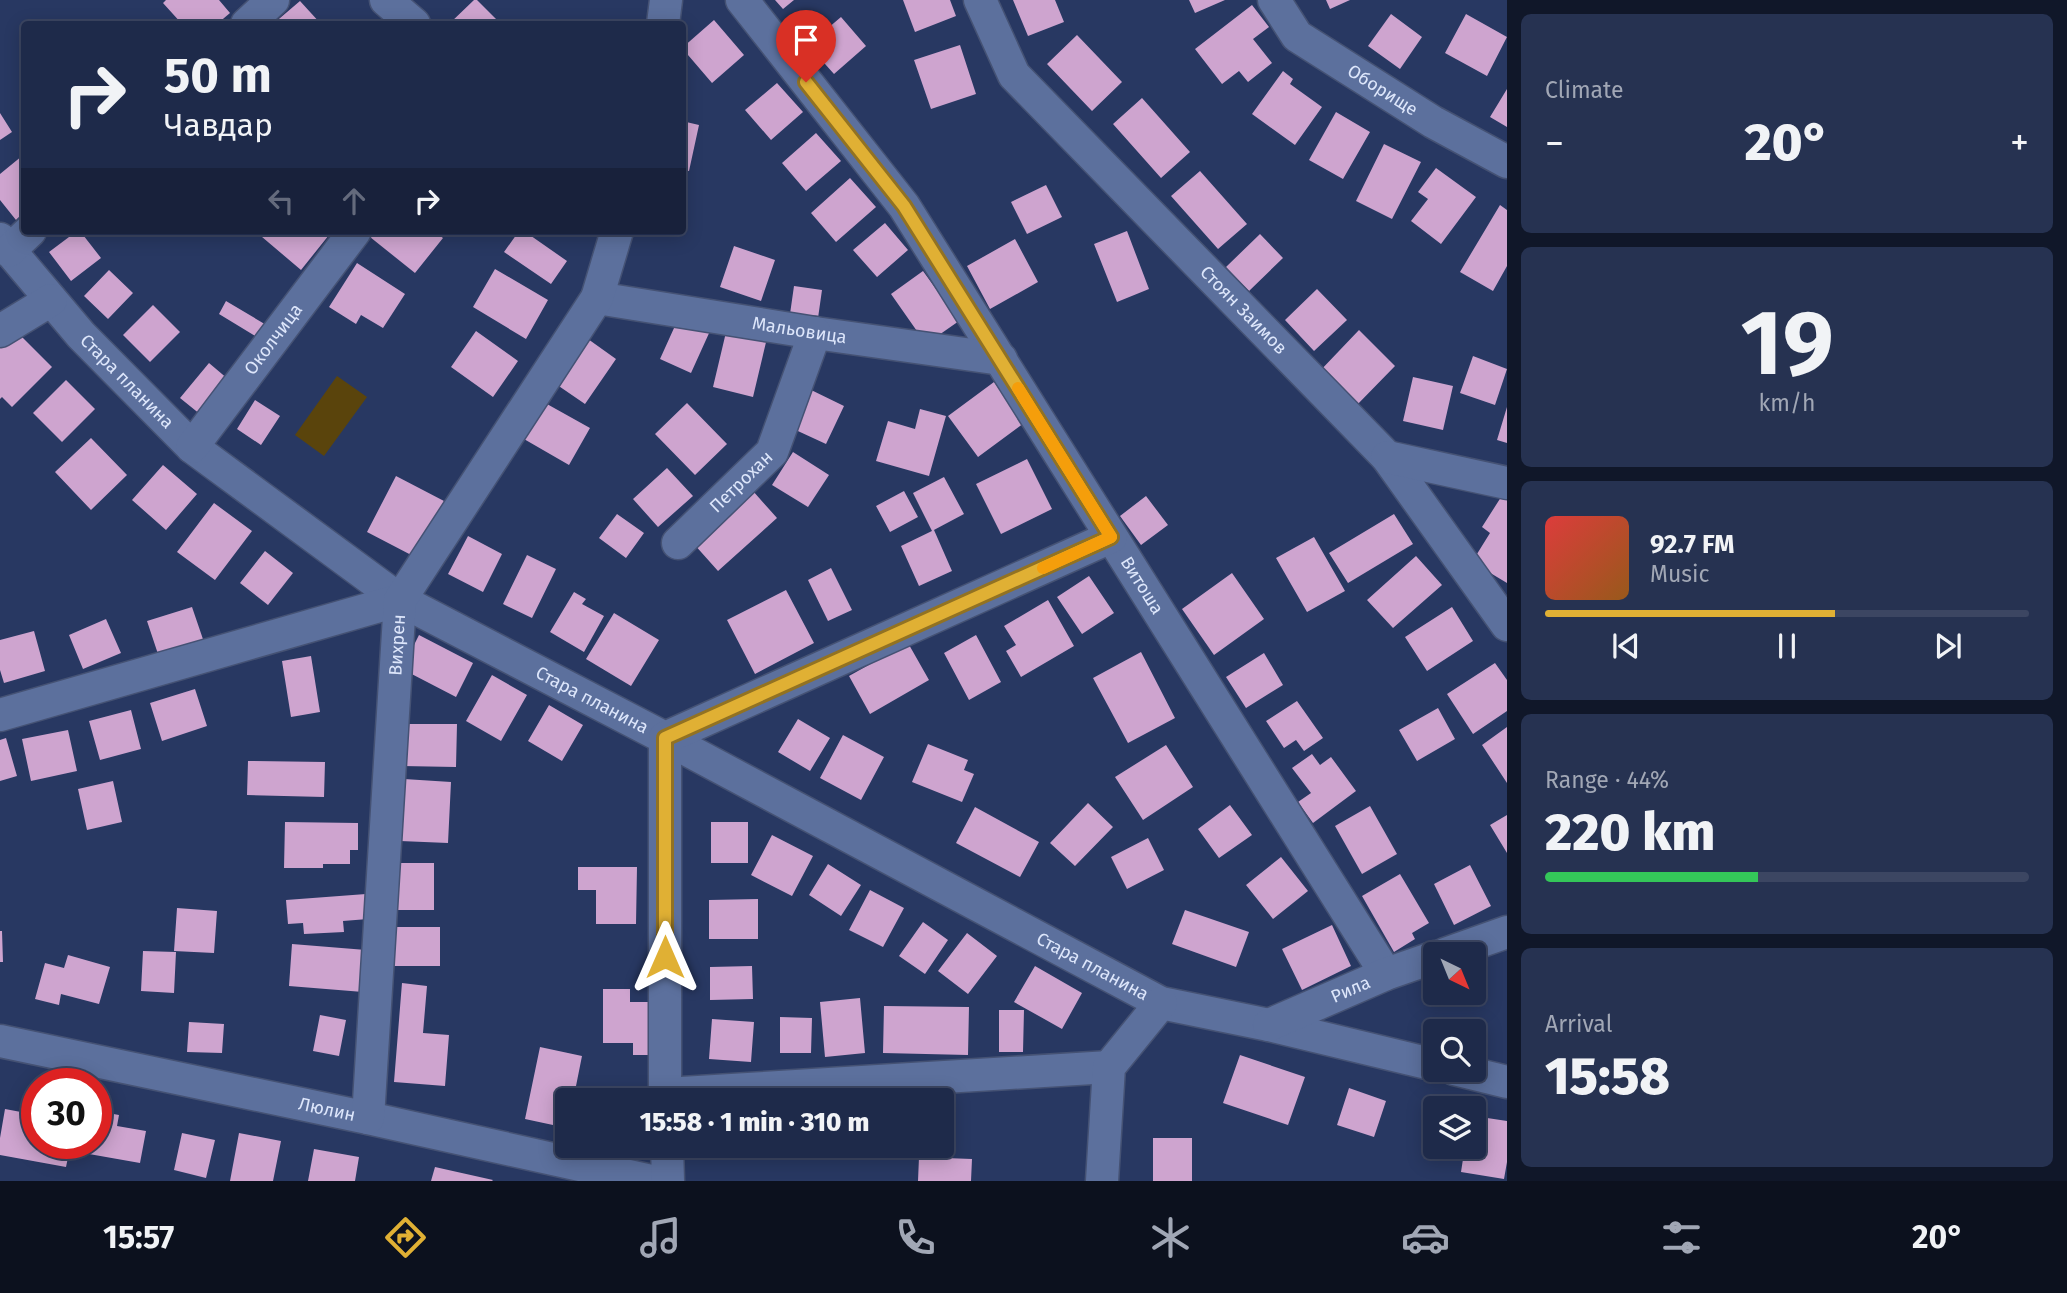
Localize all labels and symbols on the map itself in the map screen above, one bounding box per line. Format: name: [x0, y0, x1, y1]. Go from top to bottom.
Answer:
pin: [776, 10, 836, 82]
street label: Оборище: [1343, 60, 1422, 121]
street label: Стоян Заимов: [1195, 261, 1292, 359]
street label: Околчица: [239, 299, 307, 379]
street label: Мальовица: [751, 312, 848, 348]
street label: Стара планина: [75, 330, 179, 433]
street label: Петрохан: [705, 446, 777, 517]
street label: Витоша: [1116, 552, 1168, 618]
street label: Вихрен: [384, 613, 410, 676]
street label: Стара планина: [532, 662, 652, 738]
position arrow: [628, 920, 702, 994]
street label: Стара планина: [1033, 927, 1153, 1005]
north arrow: [1423, 942, 1486, 1004]
street label: Рила: [1327, 971, 1374, 1008]
speed limit sign: 30: [21, 1068, 112, 1159]
street label: Люлин: [296, 1093, 357, 1126]

